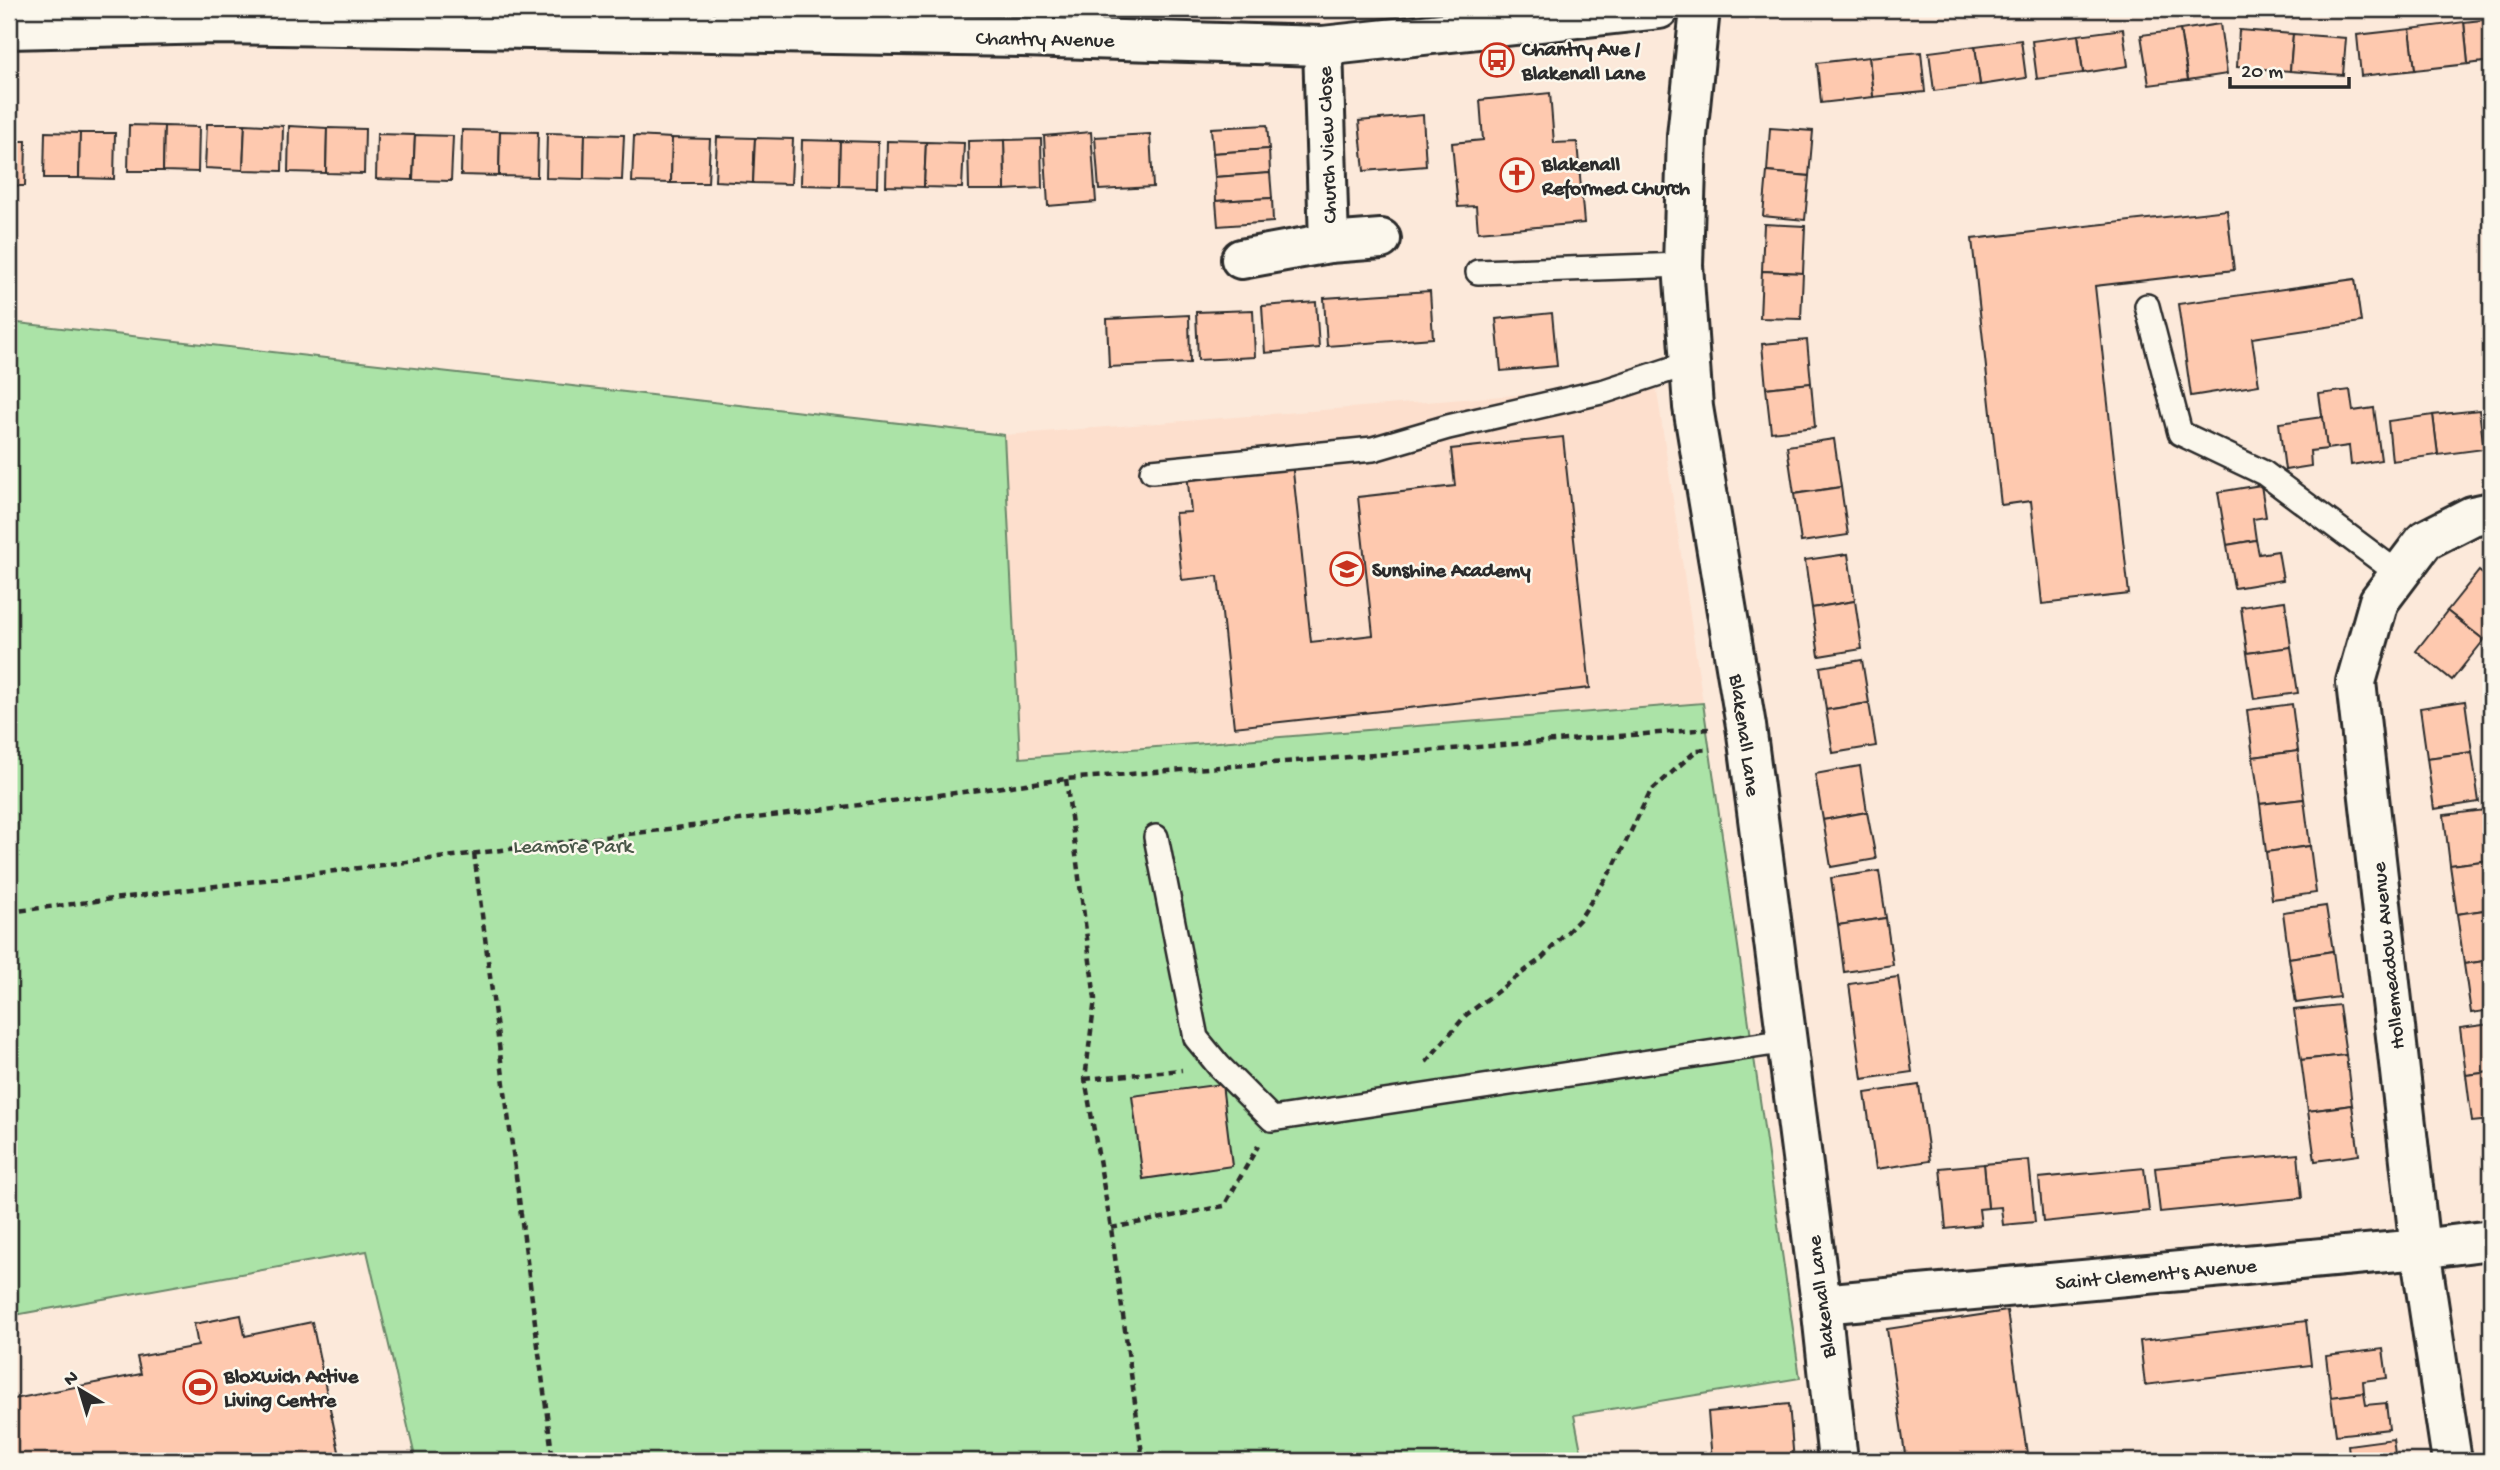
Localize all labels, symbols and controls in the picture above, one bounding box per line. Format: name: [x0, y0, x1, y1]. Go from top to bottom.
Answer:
street label: Chantry Avenue: [975, 28, 1116, 55]
place label: Chantry Ave / Blakenall Lane: [1521, 39, 1646, 88]
bus stop icon: Chantry Ave / Blakenall Lane: [1478, 41, 1516, 79]
scale bar: [2230, 46, 2350, 90]
text: 20 m: [2241, 61, 2283, 86]
street label: Church View Close: [1314, 65, 1345, 224]
place label: Blakenall Reformed Church: [1541, 154, 1691, 203]
church icon: Blakenall Reformed Church: [1498, 156, 1536, 194]
school or university icon: Sunshine Academy: [1328, 550, 1366, 588]
place label: Sunshine Academy: [1372, 560, 1531, 585]
street label: Blakenall Lane: [1721, 672, 1764, 799]
park label: Leamore Park: [513, 836, 635, 861]
street label: Hollemeadow Avenue: [2368, 860, 2413, 1050]
street label: Blakenall Lane: [1803, 1233, 1844, 1360]
street label: Saint Clement's Avenue: [2055, 1255, 2259, 1298]
north arrow: [46, 1354, 116, 1424]
text: N: [60, 1366, 84, 1392]
place label: Bloxwich Active Living Centre: [223, 1366, 359, 1415]
sports icon: Bloxwich Active Living Centre: [181, 1368, 219, 1406]

